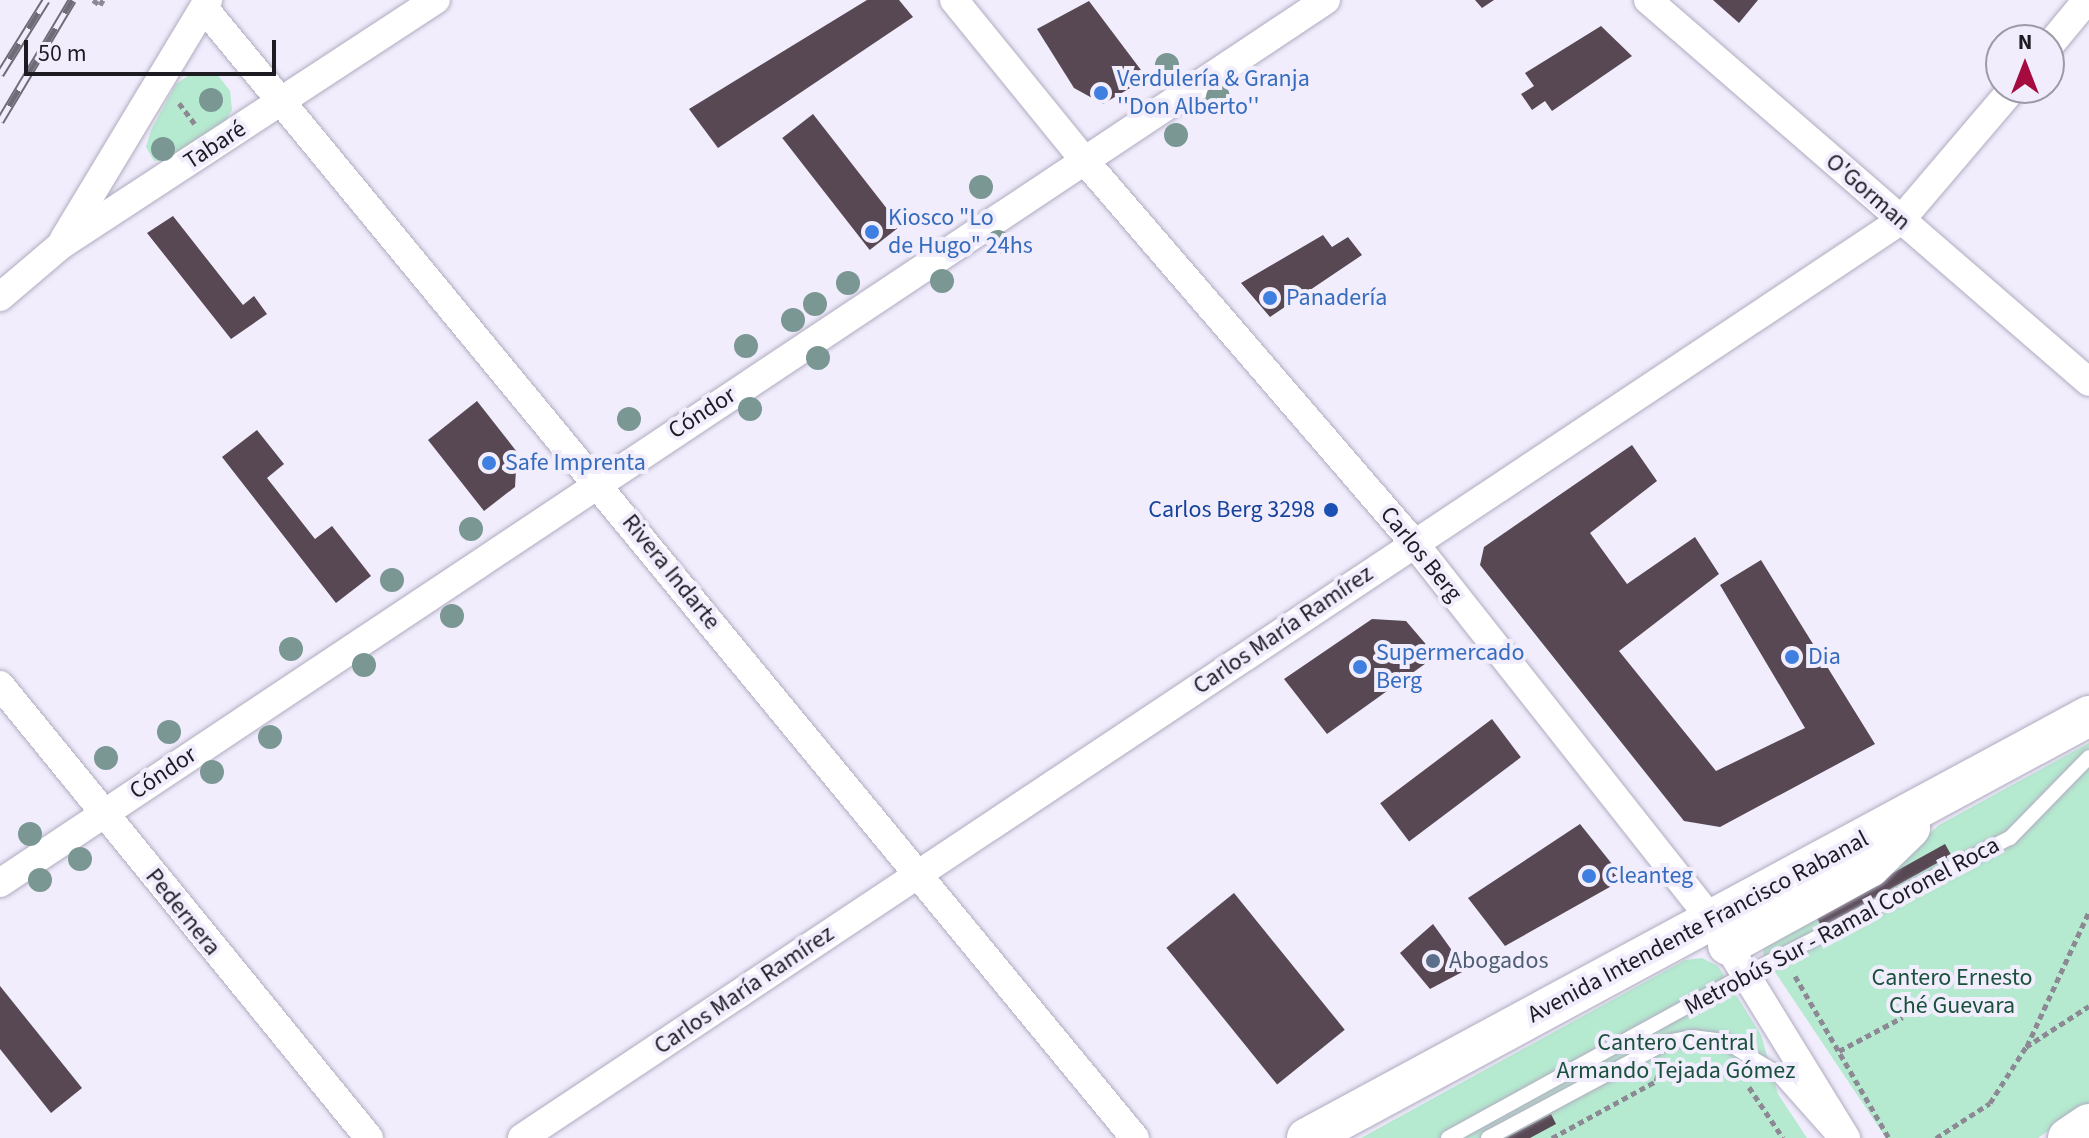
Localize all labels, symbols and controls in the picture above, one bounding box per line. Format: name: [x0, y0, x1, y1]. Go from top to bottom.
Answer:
scale bar: [28, 24, 280, 74]
north arrow: [1985, 24, 2065, 104]
text: N: [2018, 26, 2032, 58]
text: 50 m: [38, 36, 87, 71]
place label: Verdulería & Granja ''Don Alberto'': [1117, 65, 1310, 121]
marker: Verdulería & Granja ''Don Alberto'': [1092, 84, 1110, 102]
street label: Tabaré: [179, 114, 251, 176]
street label: O'Gorman: [1820, 147, 1916, 237]
place label: Kiosco "Lo de Hugo" 24hs: [888, 204, 1033, 260]
marker: Kiosco "Lo de Hugo" 24hs: [863, 223, 881, 241]
place label: Panadería: [1286, 284, 1387, 312]
marker: Panadería: [1261, 289, 1279, 307]
street label: Cóndor: [663, 381, 741, 445]
place label: Safe Imprenta: [505, 449, 646, 477]
marker: Safe Imprenta: [480, 454, 498, 472]
place label: Carlos Berg 3298: [1148, 496, 1315, 524]
marker: Carlos Berg 3298: [1322, 501, 1340, 519]
street label: Carlos Berg: [1374, 501, 1468, 607]
street label: Rivera Indarte: [616, 508, 726, 636]
street label: Carlos María Ramírez: [1188, 559, 1378, 701]
place label: Supermercado Berg: [1376, 639, 1524, 695]
place label: Dia: [1808, 643, 1841, 671]
marker: Dia: [1783, 648, 1801, 666]
marker: Supermercado Berg: [1351, 658, 1369, 676]
street label: Cóndor: [124, 740, 202, 806]
street label: Avenida Intendente Francisco Rabanal: [1523, 825, 1873, 1029]
street label: Metrobús Sur - Ramal Coronel Roca: [1680, 831, 2004, 1021]
place label: Cleanteg: [1605, 862, 1693, 890]
street label: Pedernera: [139, 863, 227, 961]
marker: Cleanteg: [1580, 867, 1598, 885]
street label: Carlos María Ramírez: [649, 919, 839, 1061]
place label: Abogados: [1449, 947, 1548, 975]
marker: Abogados: [1424, 952, 1442, 970]
park label: Cantero Ernesto Ché Guevara: [1872, 964, 2032, 1020]
park label: Cantero Central Armando Tejada Gómez: [1557, 1029, 1795, 1085]

